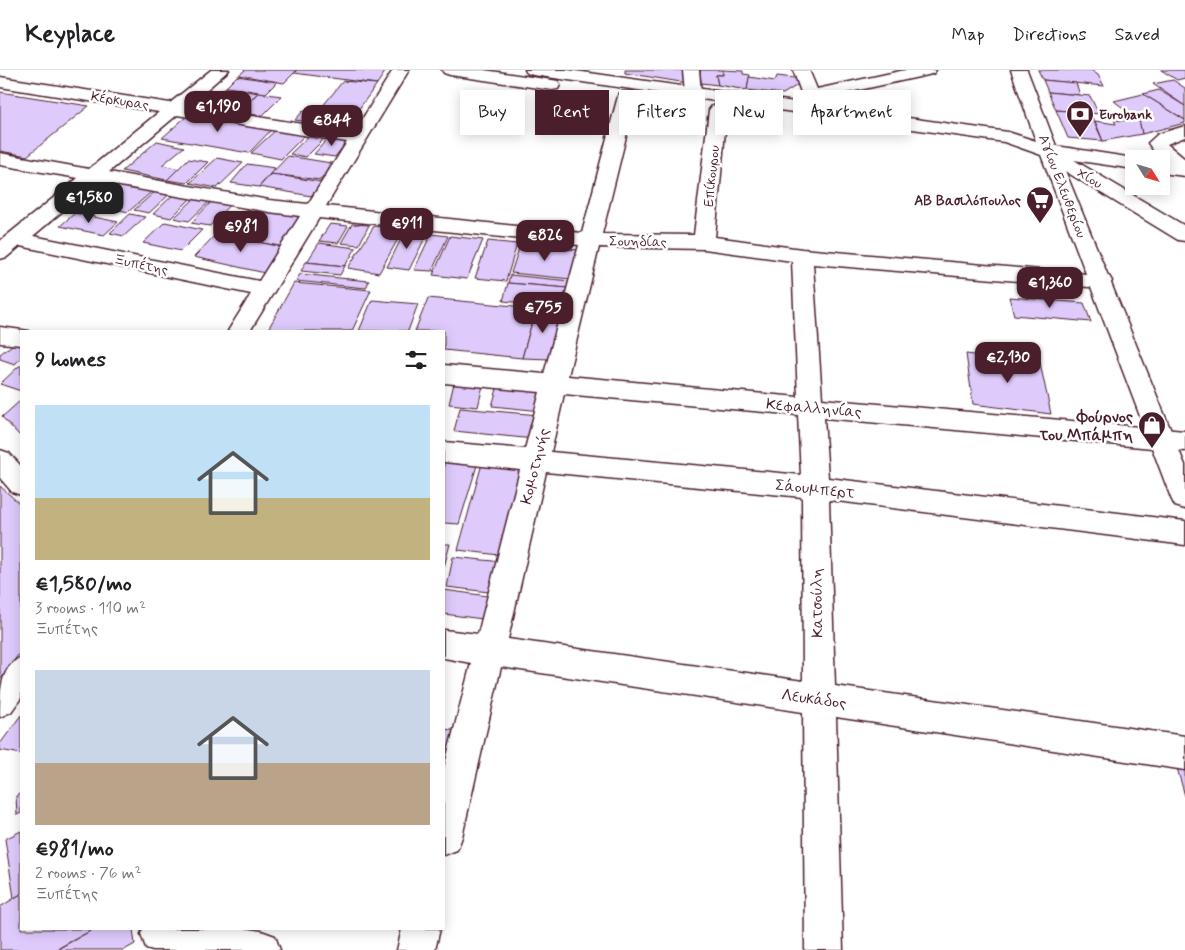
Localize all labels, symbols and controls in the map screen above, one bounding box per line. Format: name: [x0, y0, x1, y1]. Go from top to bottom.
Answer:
text: Keyplace: [25, 19, 115, 50]
text: Map: [952, 23, 985, 47]
text: Directions: [1013, 23, 1087, 47]
text: Saved: [1115, 23, 1160, 47]
street label: Κέρκυρας: [90, 87, 150, 114]
pin: €1,190: [177, 90, 259, 133]
chip: Buy: [460, 90, 525, 135]
chip: Rent: [535, 90, 609, 135]
chip: Filters: [619, 90, 705, 135]
chip: New: [715, 90, 783, 135]
chip: Apartment: [793, 90, 911, 135]
text: €1,190: [195, 96, 241, 117]
bank icon: Eurobank: [1065, 99, 1095, 138]
pin: €844: [302, 104, 362, 147]
place label: Eurobank: [1099, 106, 1152, 124]
text: €844: [313, 110, 351, 131]
street label: Αγίου Ελευθερίου: [1034, 132, 1090, 241]
street label: Επίκουρου: [700, 144, 724, 208]
north arrow: [1125, 150, 1170, 195]
map controls: [1125, 150, 1170, 195]
street label: Χίου: [1073, 164, 1105, 193]
pin: €1,580: [48, 182, 130, 224]
supermarket icon: ΑΒ Βασιλόπουλος: [1025, 185, 1055, 224]
text: €1,580: [65, 187, 113, 208]
place label: ΑΒ Βασιλόπουλος: [914, 192, 1021, 210]
pin: €911: [377, 208, 437, 250]
pin: €981: [211, 210, 271, 253]
text: €911: [391, 213, 423, 234]
text: €981: [224, 216, 258, 237]
pin: €826: [515, 220, 575, 262]
text: €826: [527, 225, 563, 246]
street label: Σουηδίας: [609, 232, 667, 252]
street label: Ξυπέτης: [112, 249, 170, 280]
pin: €1,360: [1009, 266, 1091, 309]
text: €1,360: [1028, 272, 1072, 293]
pin: €755: [513, 292, 573, 334]
text: €755: [524, 297, 562, 318]
pin: €2,130: [967, 342, 1049, 384]
text: 9 homes: [35, 346, 106, 374]
icon: filters: [402, 346, 430, 374]
text: €2,130: [986, 347, 1030, 368]
street label: Κεφαλληνίας: [765, 394, 862, 423]
place label: Φούρνος του Μπάμπη: [1039, 407, 1134, 446]
shop icon: Φούρνος του Μπάμπη: [1137, 410, 1167, 449]
street label: Κομοτηνής: [516, 426, 555, 507]
icon: home: [188, 438, 278, 528]
street label: Σάουμπερτ: [774, 475, 856, 504]
street label: Κατσούλη: [806, 568, 829, 638]
text: €1,580/mo: [35, 570, 132, 598]
text: 3 rooms · 110 m²: [35, 598, 146, 619]
text: Ξυπέτης: [35, 619, 98, 640]
street label: Λευκάδος: [780, 685, 848, 714]
icon: home: [188, 703, 278, 793]
text: €981/mo: [35, 835, 114, 863]
text: 2 rooms · 76 m²: [35, 863, 142, 884]
text: Ξυπέτης: [35, 884, 98, 905]

